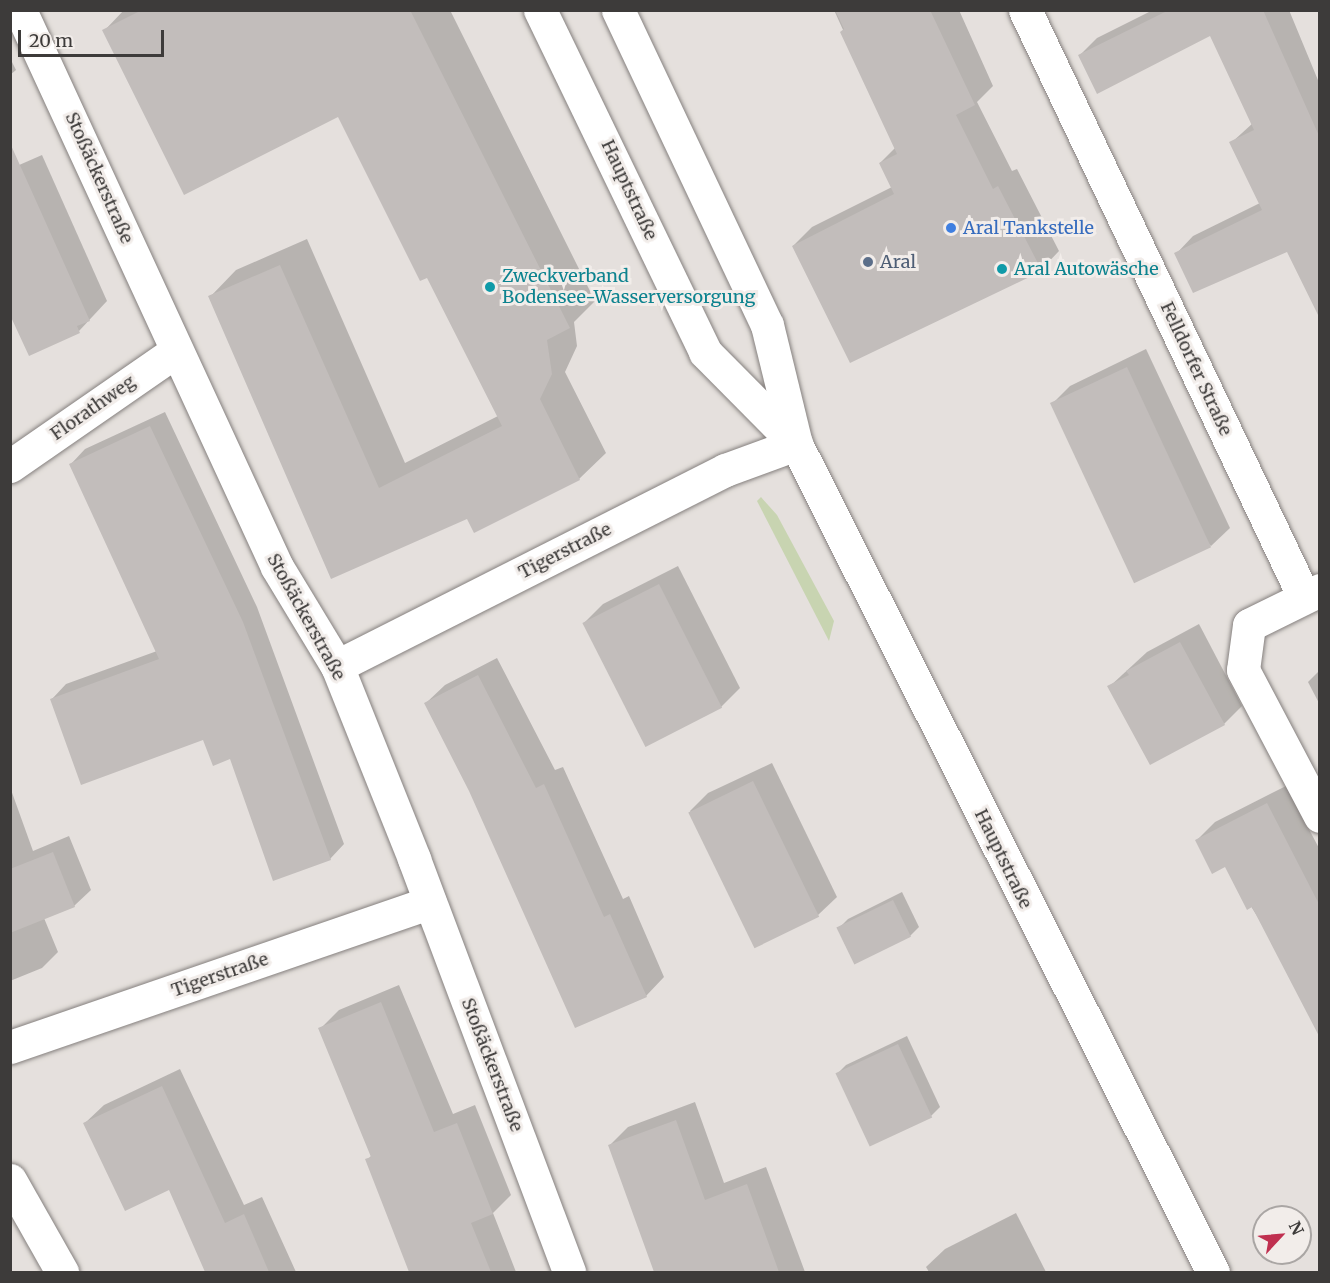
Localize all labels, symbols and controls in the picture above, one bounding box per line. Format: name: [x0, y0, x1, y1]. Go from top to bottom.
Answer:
scale bar: [21, 18, 166, 56]
text: 20 m: [29, 29, 73, 52]
street label: Stoßäckerstraße: [60, 109, 138, 247]
street label: Hauptstraße: [596, 137, 662, 243]
place label: Aral Tankstelle: [963, 217, 1094, 239]
marker: Aral Tankstelle: [944, 221, 958, 235]
place label: Aral: [880, 251, 916, 273]
marker: Aral: [861, 255, 875, 269]
place label: Aral Autowäsche: [1014, 258, 1159, 280]
marker: Aral Autowäsche: [995, 262, 1009, 276]
place label: Zweckverband Bodensee-Wasserversorgung: [502, 266, 755, 308]
marker: Zweckverband Bodensee-Wasserversorgung: [483, 280, 497, 294]
street label: Felldorfer Straße: [1156, 299, 1236, 439]
street label: Florathweg: [47, 371, 139, 445]
street label: Tigerstraße: [515, 518, 615, 584]
street label: Stoßäckerstraße: [262, 550, 350, 684]
street label: Hauptstraße: [970, 806, 1036, 912]
street label: Tigerstraße: [169, 948, 271, 1002]
street label: Stoßäckerstraße: [457, 995, 527, 1135]
north arrow: [1252, 1205, 1312, 1265]
text: N: [1285, 1218, 1308, 1238]

